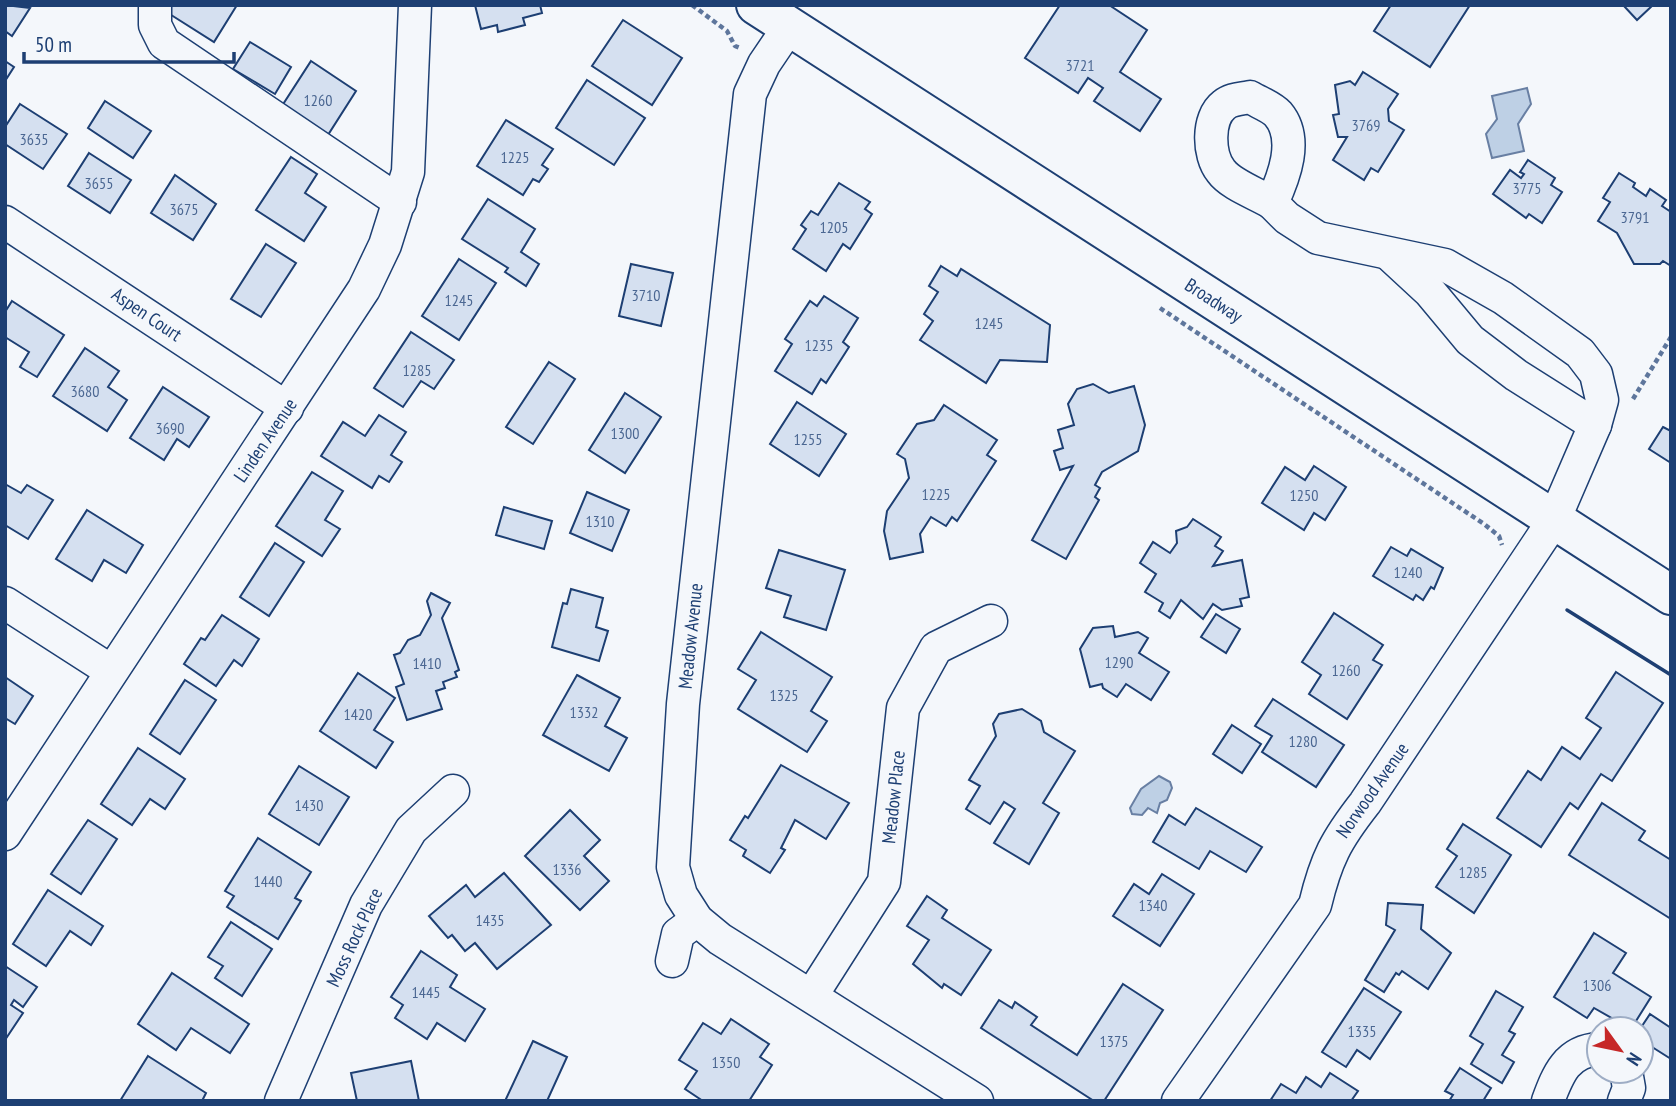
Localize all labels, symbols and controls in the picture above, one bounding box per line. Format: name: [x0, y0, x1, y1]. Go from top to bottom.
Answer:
scale bar: [24, 21, 234, 65]
text: 50 m: [35, 31, 72, 58]
house number: 3721: [1066, 55, 1094, 75]
house number: 1260: [304, 90, 332, 110]
house number: 3769: [1352, 115, 1380, 135]
house number: 3635: [20, 129, 48, 149]
house number: 1225: [501, 147, 529, 167]
house number: 3655: [85, 173, 113, 193]
house number: 3775: [1513, 178, 1541, 198]
house number: 3675: [170, 199, 198, 219]
house number: 3791: [1621, 207, 1649, 227]
house number: 1205: [820, 217, 848, 237]
street label: Broadway: [1181, 272, 1248, 328]
street label: Aspen Court: [107, 282, 187, 347]
house number: 3710: [632, 285, 660, 305]
house number: 1245: [445, 290, 473, 310]
house number: 1245: [975, 313, 1003, 333]
house number: 1235: [805, 335, 833, 355]
house number: 1285: [403, 360, 431, 380]
house number: 3680: [71, 381, 99, 401]
street label: Linden Avenue: [228, 393, 302, 487]
house number: 3690: [156, 418, 184, 438]
house number: 1300: [611, 423, 639, 443]
house number: 1255: [794, 429, 822, 449]
house number: 1225: [922, 484, 950, 504]
house number: 1250: [1290, 485, 1318, 505]
house number: 1310: [586, 511, 614, 531]
house number: 1240: [1394, 562, 1422, 582]
street label: Meadow Avenue: [673, 582, 708, 690]
house number: 1290: [1105, 652, 1133, 672]
house number: 1410: [413, 653, 441, 673]
house number: 1260: [1332, 660, 1360, 680]
house number: 1325: [770, 685, 798, 705]
house number: 1332: [570, 702, 598, 722]
house number: 1420: [344, 704, 372, 724]
house number: 1280: [1289, 731, 1317, 751]
street label: Norwood Avenue: [1330, 738, 1414, 842]
street label: Meadow Place: [876, 749, 910, 845]
house number: 1430: [295, 795, 323, 815]
house number: 1336: [553, 859, 581, 879]
house number: 1285: [1459, 862, 1487, 882]
house number: 1440: [254, 871, 282, 891]
street label: Moss Rock Place: [321, 884, 387, 990]
house number: 1340: [1139, 895, 1167, 915]
house number: 1435: [476, 910, 504, 930]
house number: 1306: [1583, 975, 1611, 995]
house number: 1445: [412, 982, 440, 1002]
north arrow: [1585, 1015, 1655, 1085]
house number: 1335: [1348, 1021, 1376, 1041]
house number: 1375: [1100, 1031, 1128, 1051]
text: N: [1621, 1048, 1647, 1070]
house number: 1350: [712, 1052, 740, 1072]

